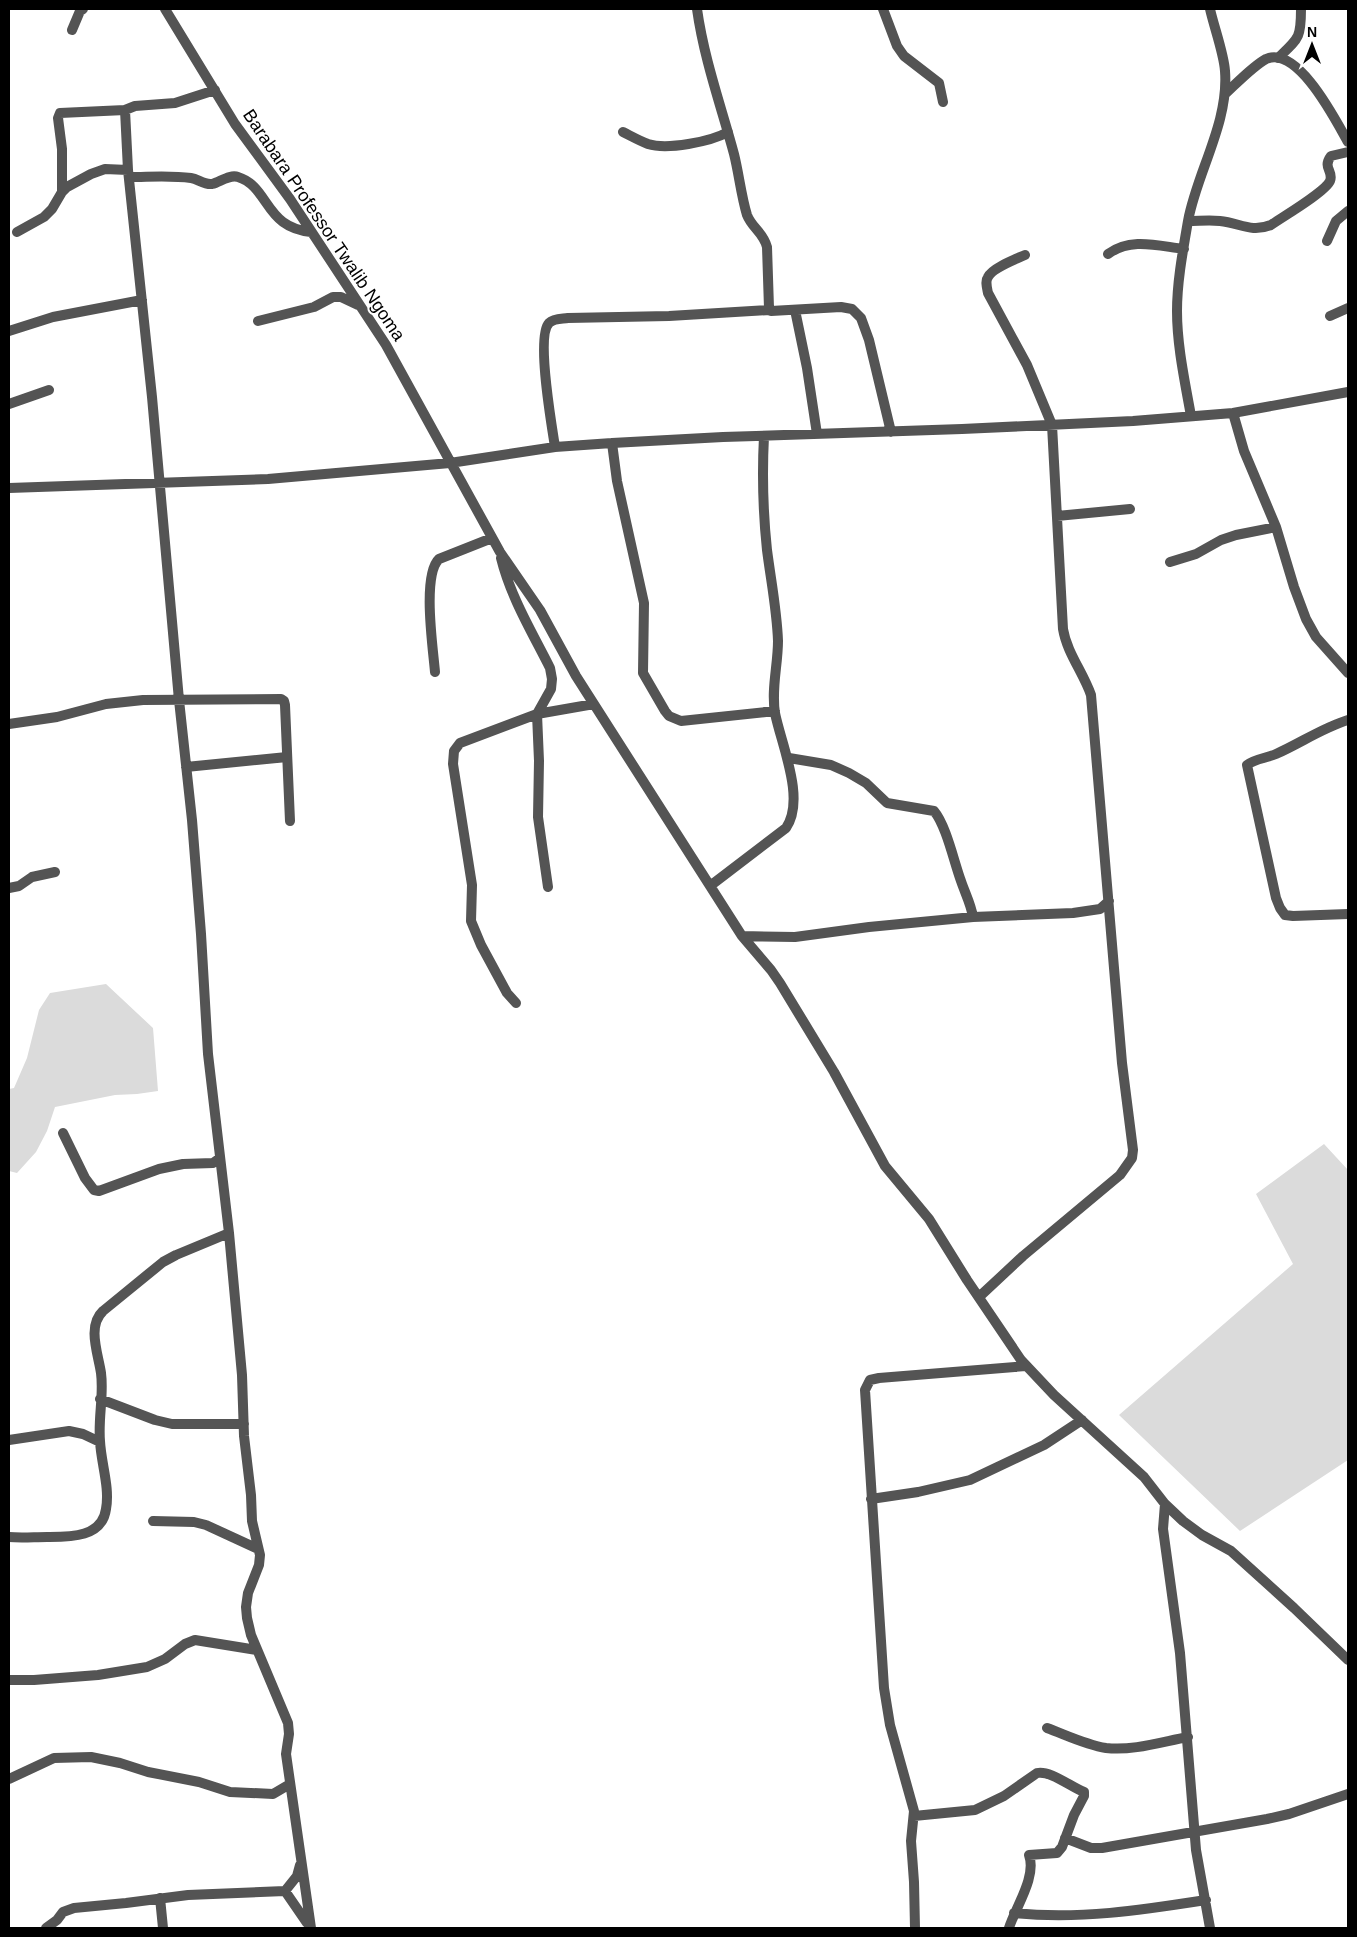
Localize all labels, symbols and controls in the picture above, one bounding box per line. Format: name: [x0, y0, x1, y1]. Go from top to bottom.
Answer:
north arrow: [1287, 20, 1337, 70]
text: N: [1307, 24, 1317, 40]
street label: Barabara Professor Twalib Ngoma: [239, 105, 410, 345]

